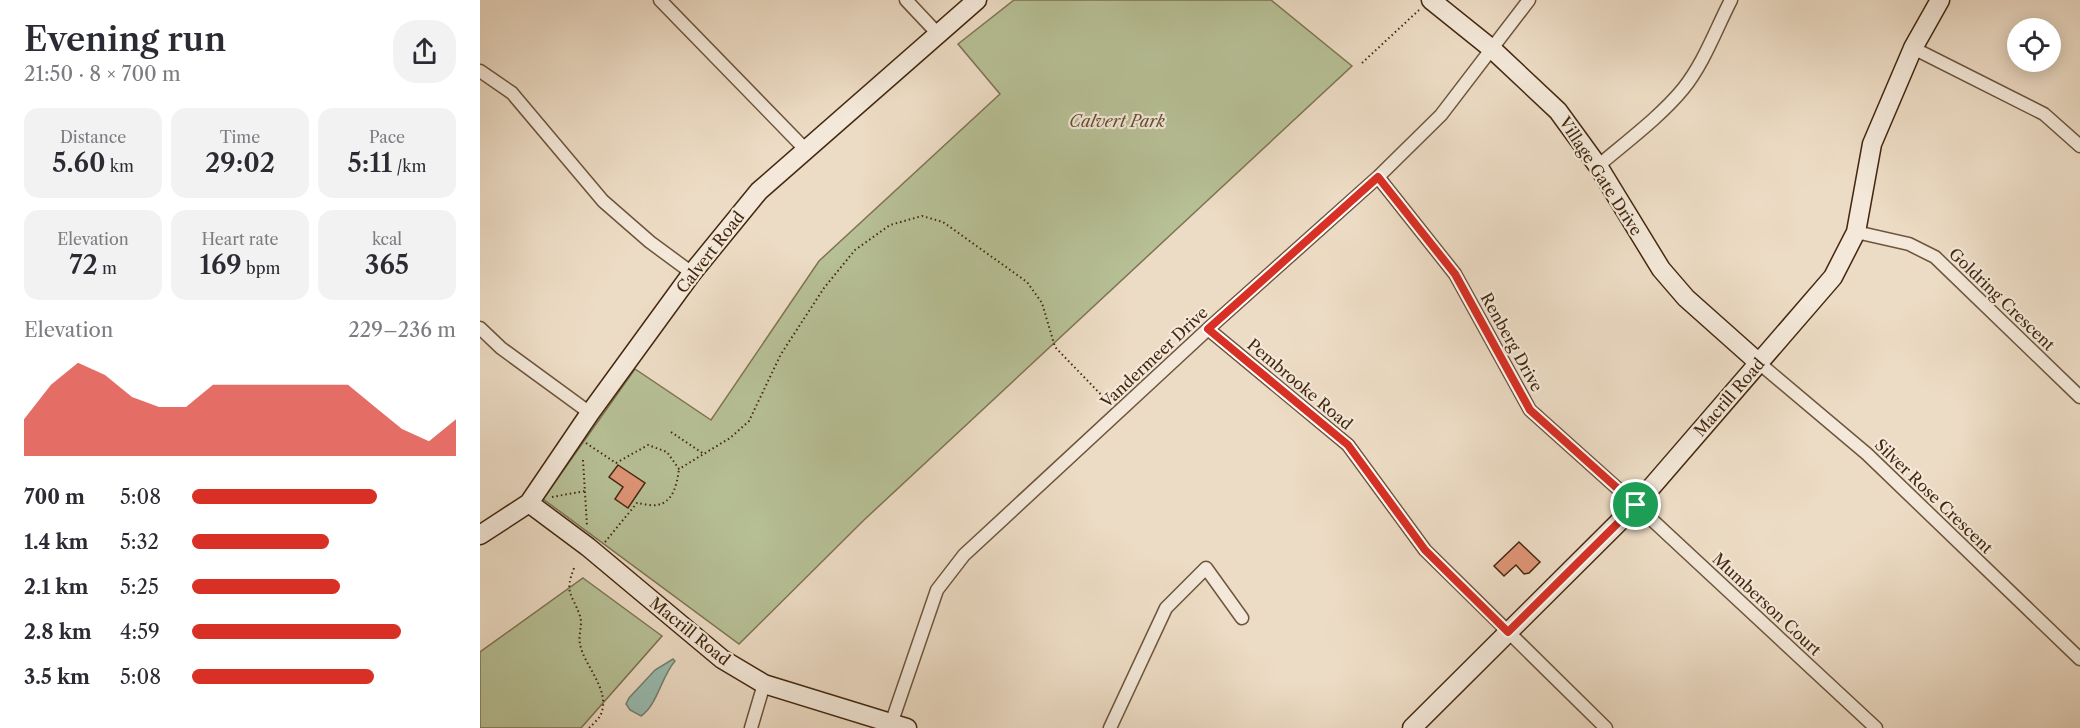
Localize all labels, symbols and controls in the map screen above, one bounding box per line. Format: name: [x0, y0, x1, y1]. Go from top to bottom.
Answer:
map controls: [2007, 18, 2061, 72]
button: locate: [2007, 18, 2061, 72]
text: Evening run: [24, 19, 226, 60]
button: share: [393, 20, 456, 83]
text: 21:50 · 8 × 700 m: [24, 62, 181, 86]
park label: Calvert Park: [1069, 111, 1165, 131]
street label: Village Gate Drive: [1555, 112, 1647, 239]
text: Distance: [60, 127, 126, 147]
text: Time: [220, 127, 260, 147]
text: Pace: [369, 127, 405, 147]
text: 5.60: [52, 147, 105, 179]
text: 29:02: [205, 147, 275, 179]
text: 5:11: [348, 147, 392, 179]
text: km: [105, 156, 134, 176]
text: /km: [392, 156, 426, 176]
street label: Calvert Road: [672, 207, 748, 297]
text: Elevation: [57, 229, 129, 249]
text: Heart rate: [201, 229, 279, 249]
text: kcal: [372, 229, 402, 249]
street label: Goldring Crescent: [1945, 243, 2059, 355]
text: 72: [69, 249, 98, 281]
text: 169: [200, 249, 242, 281]
text: 365: [365, 249, 409, 281]
text: m: [98, 258, 117, 278]
text: bpm: [242, 258, 280, 278]
street label: Renberg Drive: [1477, 289, 1547, 395]
street label: Vandermeer Drive: [1096, 302, 1212, 412]
text: Elevation: [24, 318, 113, 342]
text: 229–236 m: [348, 318, 456, 342]
street label: Pembrooke Road: [1243, 334, 1357, 434]
street label: Macrill Road: [1689, 353, 1769, 440]
street label: Silver Rose Crescent: [1871, 435, 1997, 558]
pin: [1610, 479, 1661, 530]
text: 700 m: [24, 485, 85, 509]
text: 5:08: [120, 485, 161, 509]
icon: arrive: [1619, 488, 1652, 521]
text: 1.4 km: [24, 530, 89, 554]
text: 5:32: [120, 530, 159, 554]
street label: Mumberson Court: [1708, 548, 1826, 660]
text: 2.1 km: [24, 575, 88, 599]
text: 5:25: [120, 575, 159, 599]
street label: Macrill Road: [646, 592, 734, 670]
text: 2.8 km: [24, 620, 92, 644]
text: 4:59: [120, 620, 160, 644]
text: 3.5 km: [24, 665, 90, 689]
text: 5:08: [120, 665, 161, 689]

